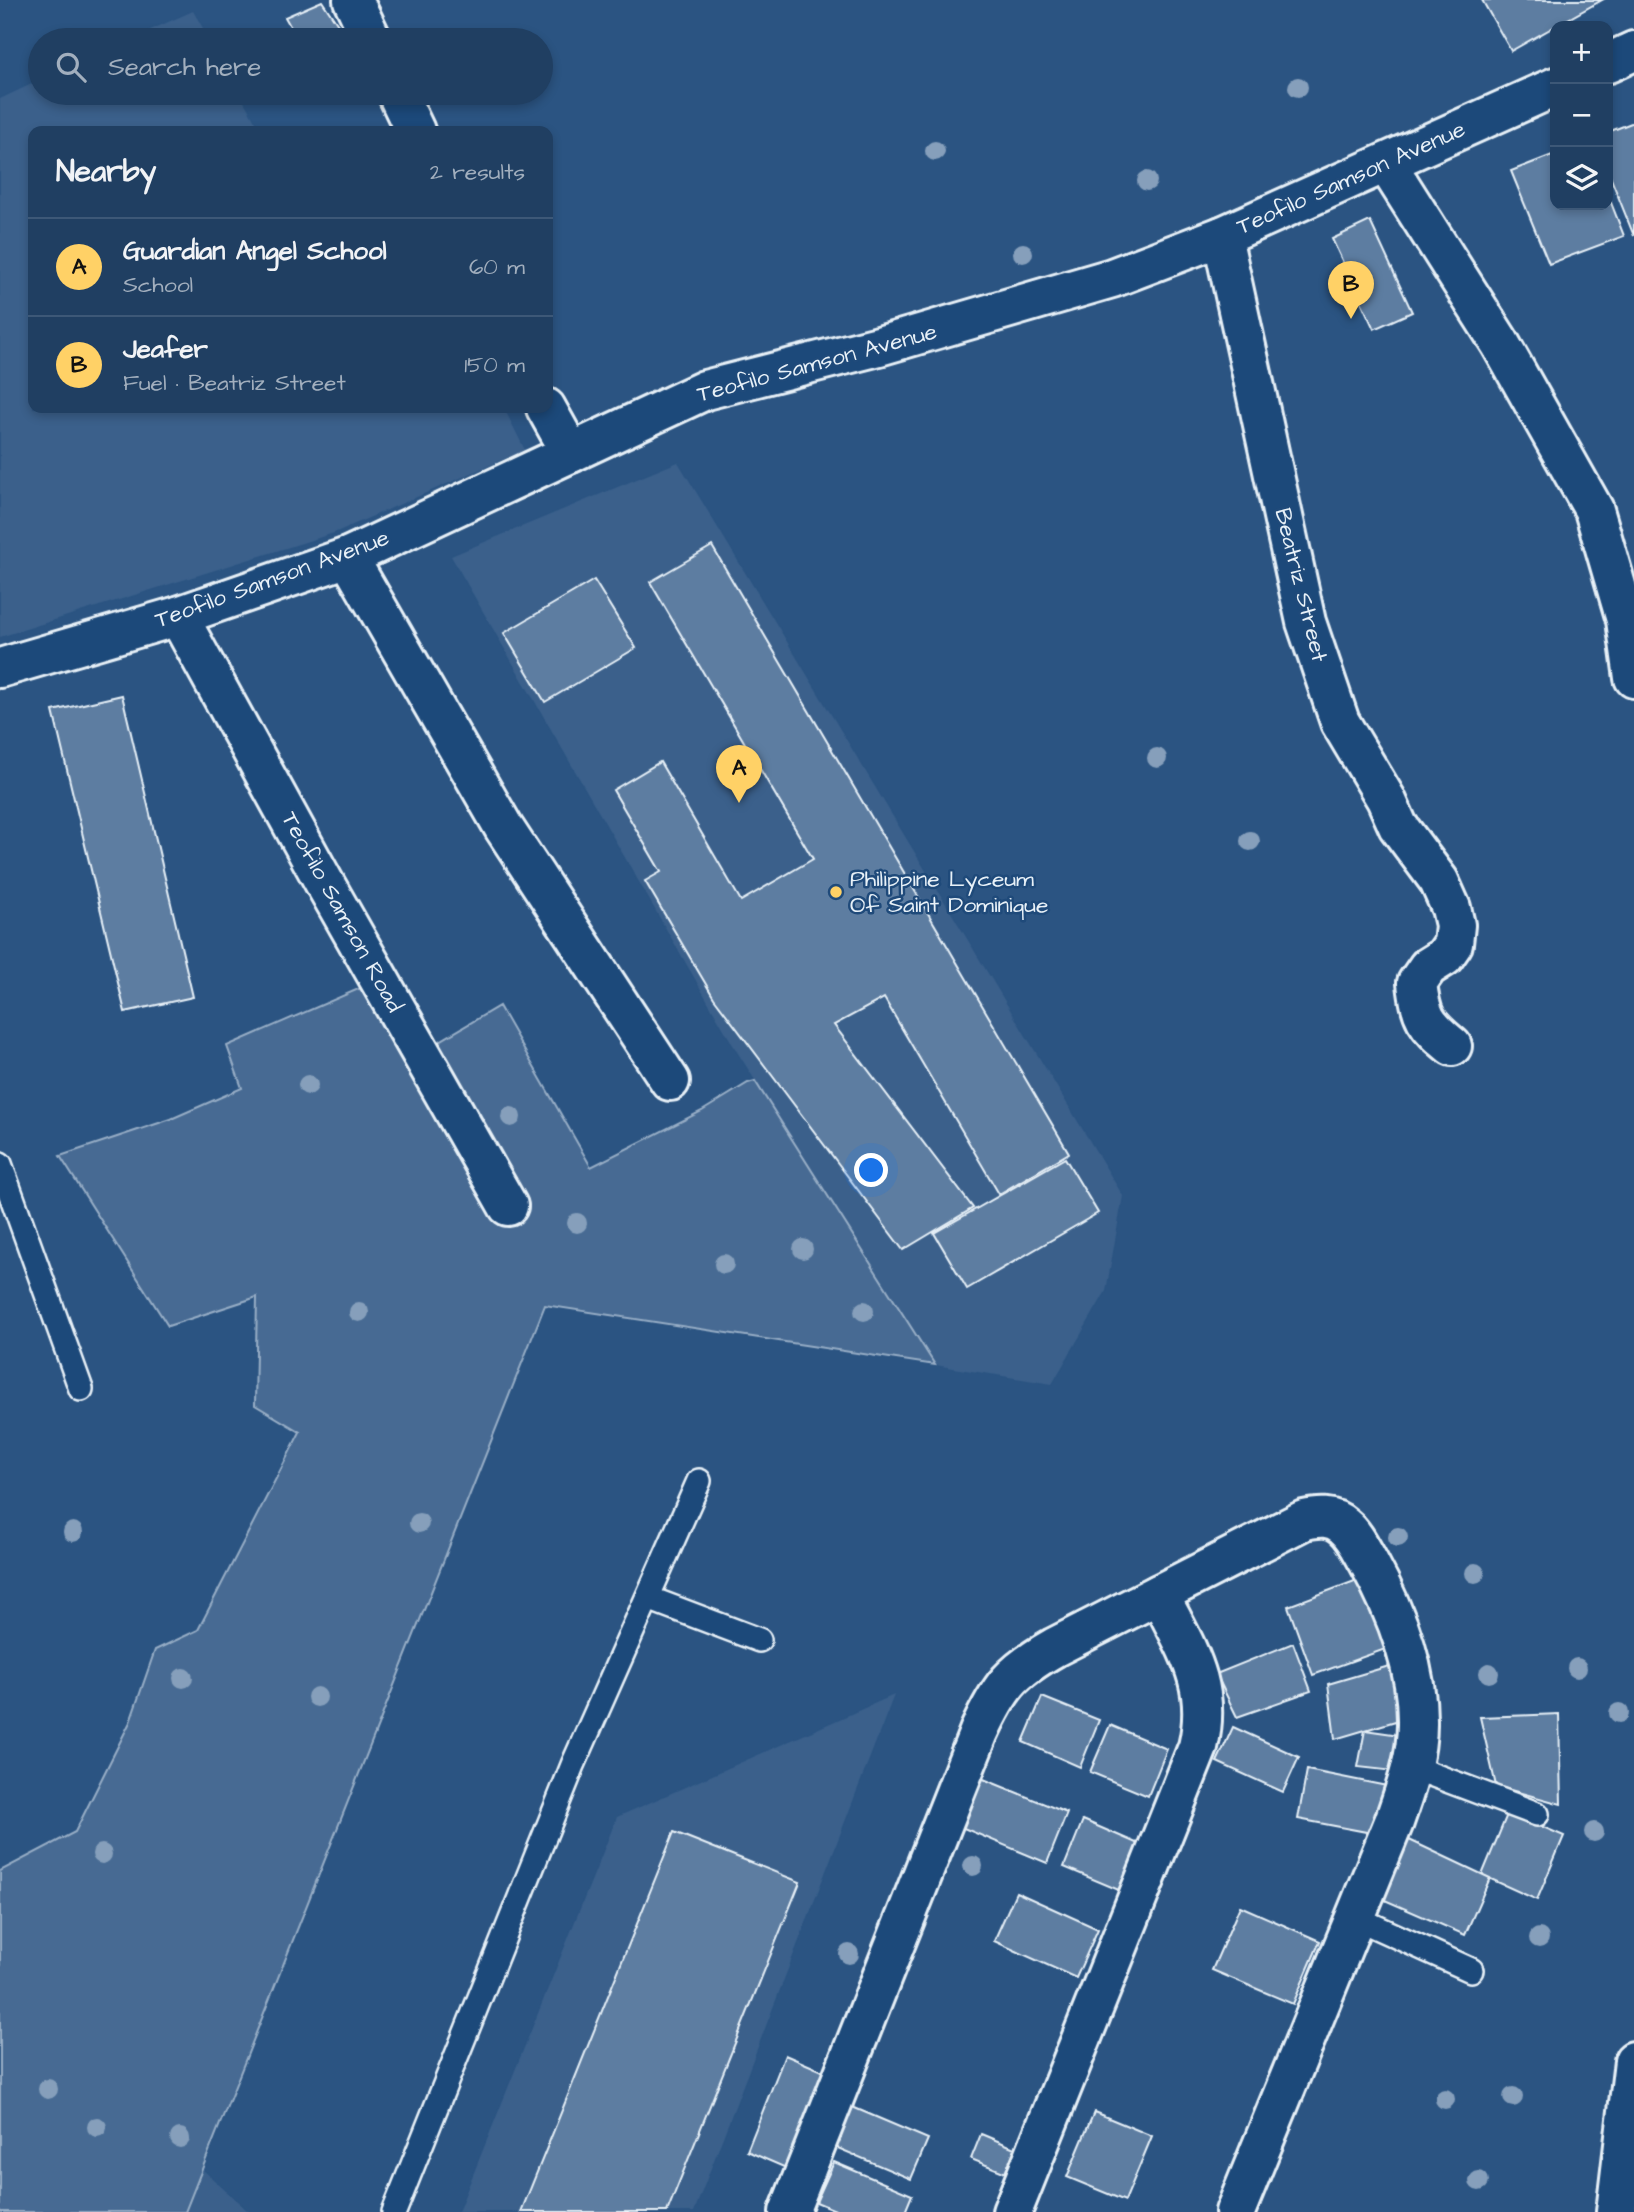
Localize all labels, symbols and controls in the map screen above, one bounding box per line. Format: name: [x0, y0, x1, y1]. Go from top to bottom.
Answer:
map controls: [1550, 21, 1613, 210]
button: +: [1550, 21, 1613, 84]
search box: [28, 28, 553, 105]
icon: search: [52, 48, 90, 86]
text: Search here: [108, 49, 261, 85]
button: −: [1550, 84, 1613, 147]
street label: Teofilo Samson Avenue: [1232, 113, 1470, 243]
button: layers: [1550, 147, 1613, 210]
text: Nearby: [56, 151, 156, 193]
text: 2 results: [430, 156, 525, 188]
text: Guardian Angel School: [123, 233, 387, 269]
text: A: [72, 251, 86, 283]
text: 60 m: [469, 251, 525, 283]
pin: B: [1328, 261, 1374, 319]
text: School: [123, 269, 193, 301]
street label: Teofilo Samson Avenue: [694, 316, 940, 410]
text: Jeafer: [123, 331, 208, 367]
text: B: [71, 349, 87, 381]
text: 150 m: [464, 349, 525, 381]
text: Fuel · Beatriz Street: [123, 367, 346, 399]
street label: Beatriz Street: [1266, 505, 1336, 666]
street label: Teofilo Samson Avenue: [151, 522, 393, 636]
pin: A: [716, 745, 762, 803]
street label: Teofilo Samson Road: [273, 806, 411, 1018]
place label: Philippine Lyceum Of Saint Dominique: [850, 863, 1048, 921]
marker: Philippine Lyceum Of Saint Dominique: [828, 884, 844, 900]
your location: [854, 1153, 888, 1187]

